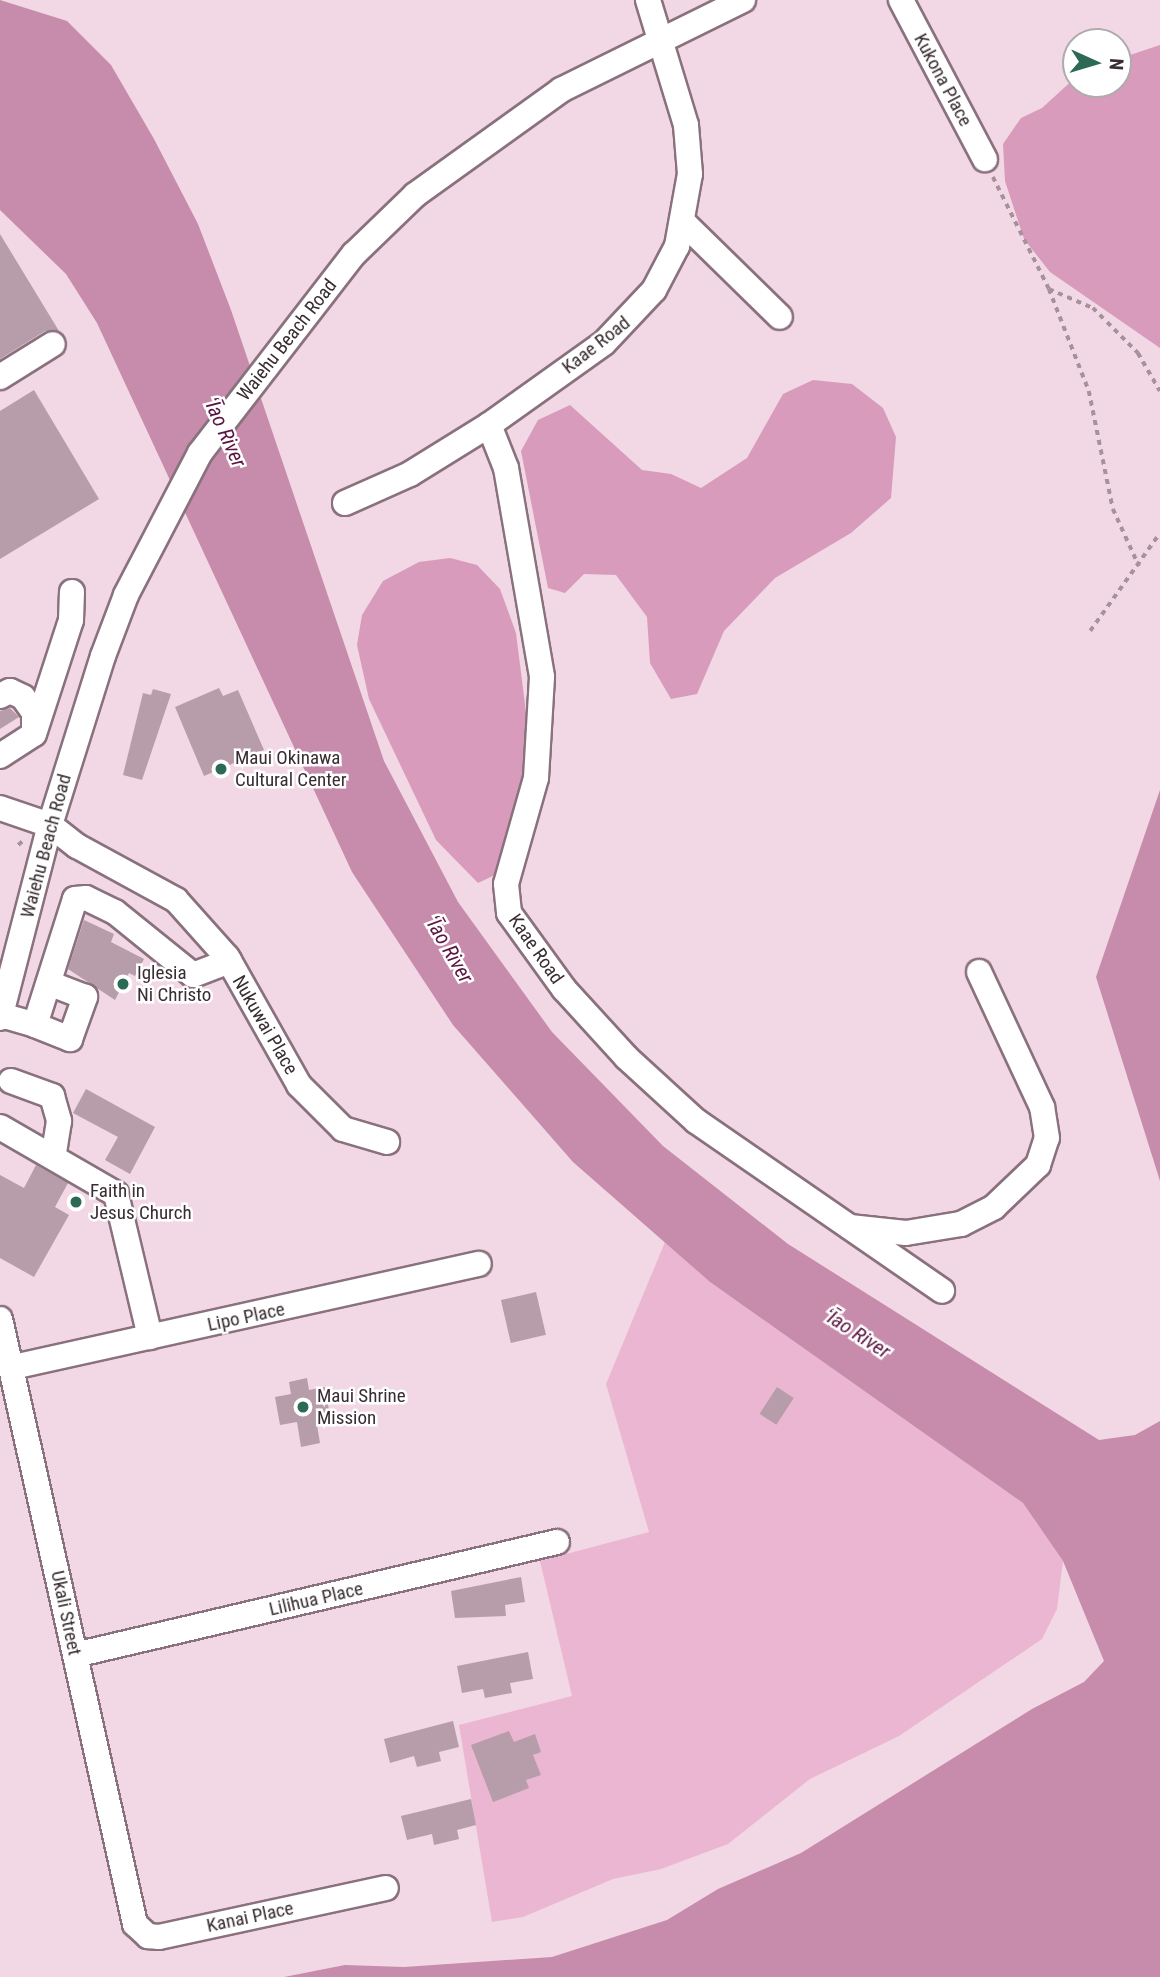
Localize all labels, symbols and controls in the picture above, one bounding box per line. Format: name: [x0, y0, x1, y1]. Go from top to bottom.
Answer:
north arrow: [1062, 28, 1132, 98]
street label: Kukona Place: [909, 30, 977, 130]
text: N: [1105, 58, 1128, 71]
street label: Waiehu Beach Road: [232, 275, 342, 405]
street label: Kaae Road: [557, 311, 635, 379]
water label: ʻĪao River: [198, 393, 252, 471]
place label: Maui Okinawa Cultural Center: [235, 747, 347, 791]
marker: Maui Okinawa Cultural Center: [213, 761, 229, 777]
street label: Waiehu Beach Road: [16, 772, 76, 920]
street label: Kaae Road: [504, 910, 568, 988]
water label: ʻĪao River: [420, 911, 478, 987]
place label: Iglesia Ni Christo: [137, 962, 211, 1006]
street label: Nukuwai Place: [227, 971, 303, 1079]
marker: Iglesia Ni Christo: [115, 976, 131, 992]
place label: Faith in Jesus Church: [90, 1180, 192, 1224]
marker: Faith in Jesus Church: [68, 1194, 84, 1210]
street label: Lipo Place: [205, 1298, 287, 1336]
water label: ʻĪao River: [819, 1302, 895, 1364]
place label: Maui Shrine Mission: [317, 1385, 406, 1429]
marker: Maui Shrine Mission: [295, 1399, 311, 1415]
street label: Ukali Street: [46, 1569, 86, 1657]
street label: Lilihua Place: [267, 1577, 365, 1621]
street label: Kanai Place: [205, 1897, 295, 1937]

